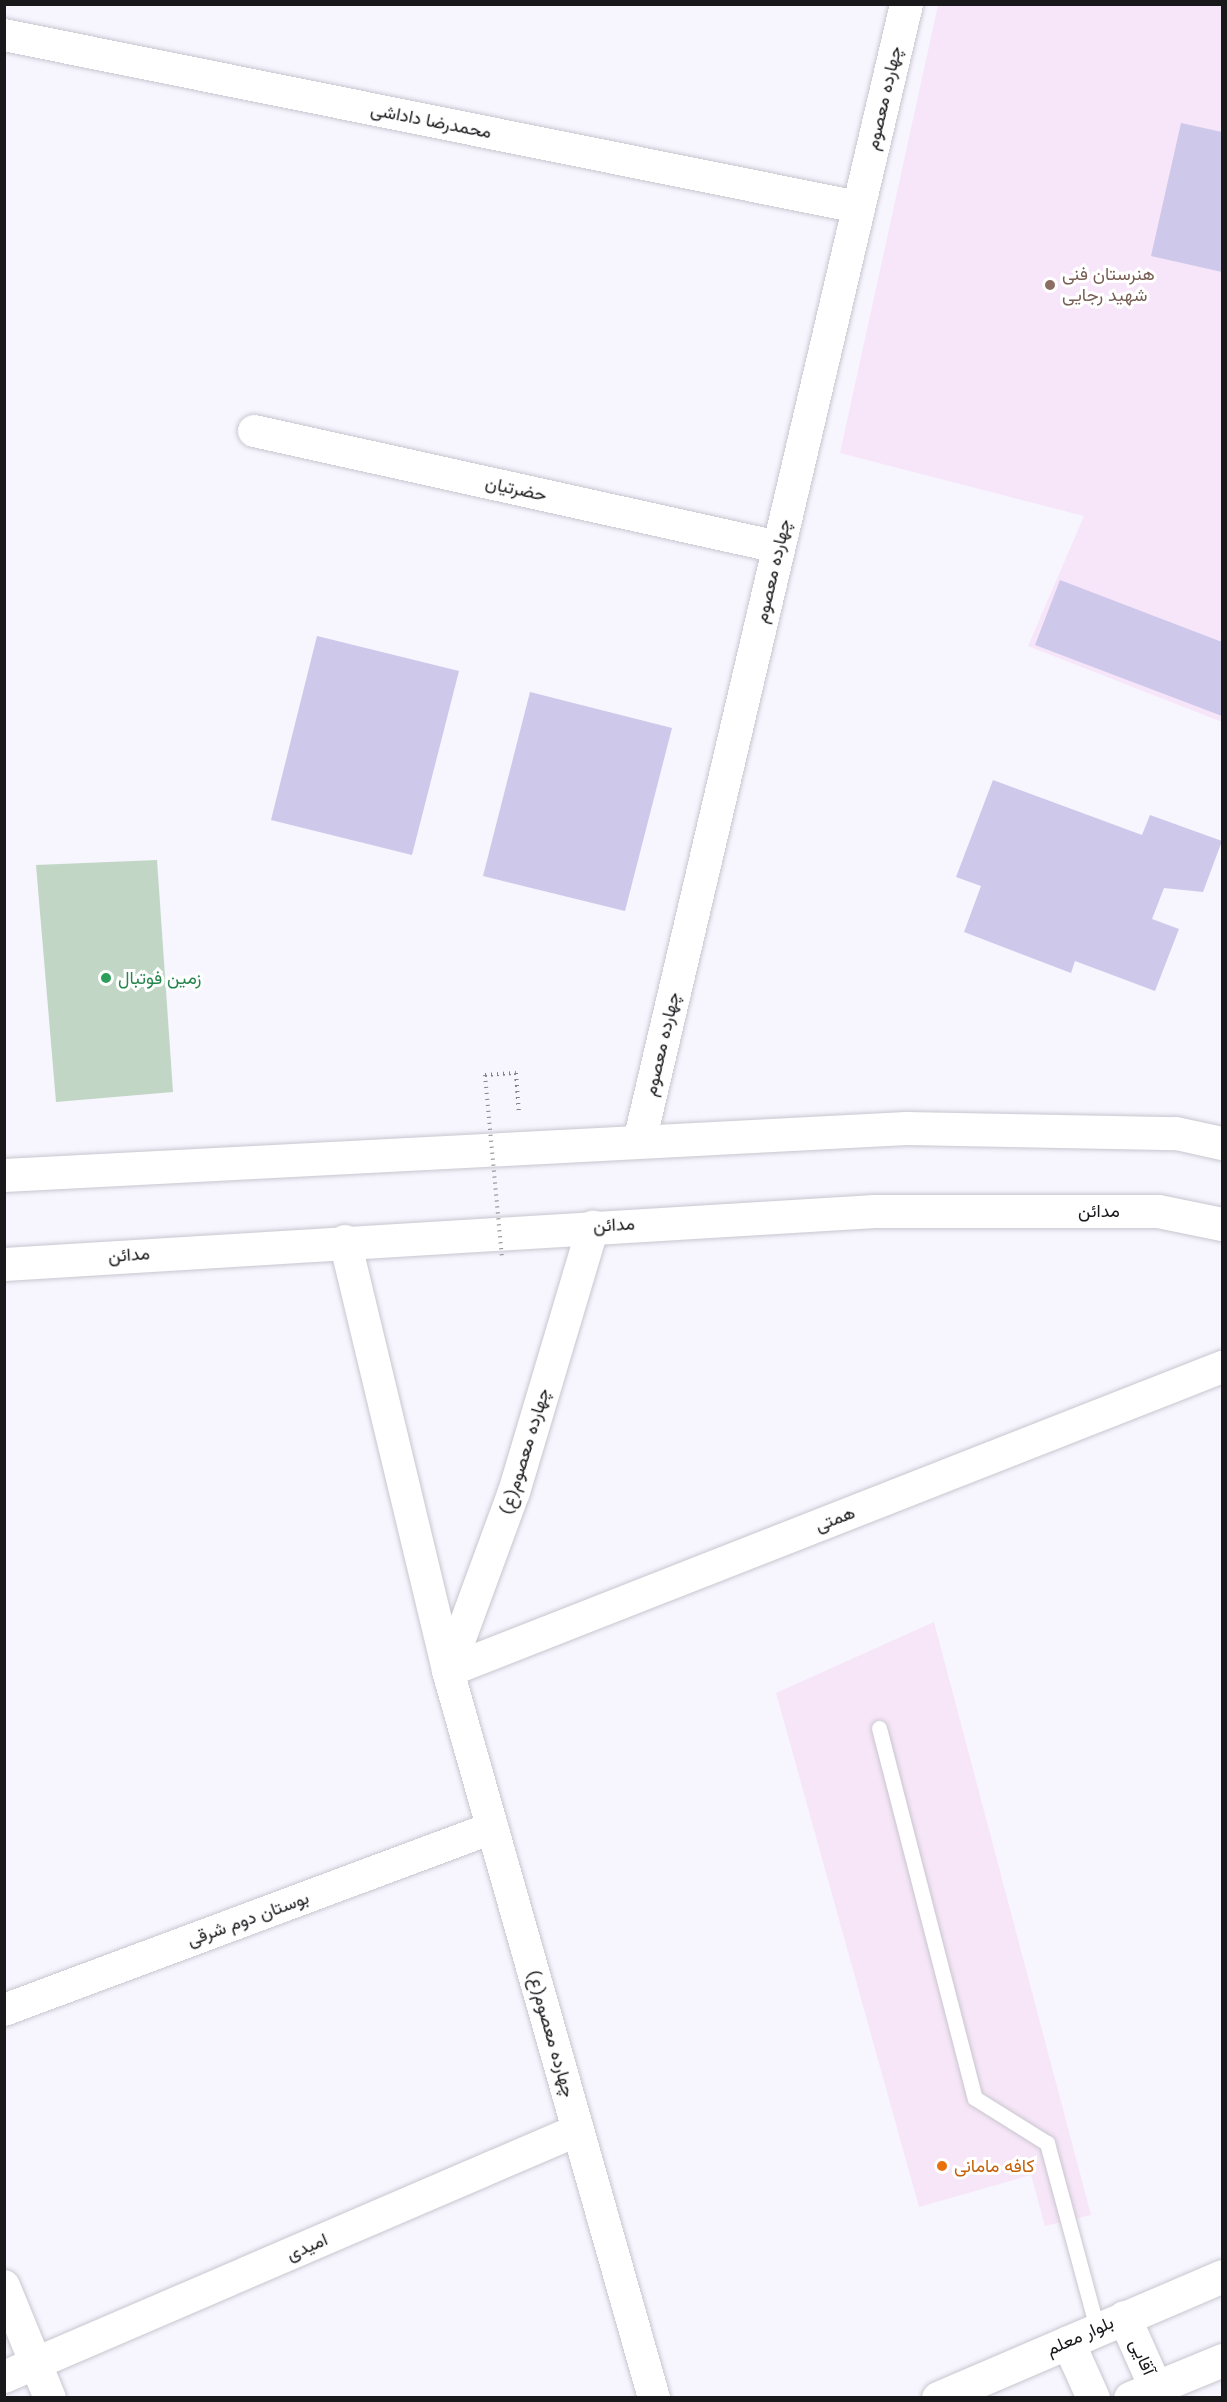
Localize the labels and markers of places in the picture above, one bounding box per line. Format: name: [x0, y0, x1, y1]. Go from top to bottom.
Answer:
place label: هنرستان فنی شهید رجایی: [1062, 264, 1155, 306]
marker: هنرستان فنی شهید رجایی: [1043, 278, 1057, 292]
place label: زمین فوتبال: [118, 967, 201, 989]
marker: زمین فوتبال: [99, 971, 113, 985]
place label: کافه مامانی: [954, 2155, 1034, 2177]
marker: کافه مامانی: [935, 2159, 949, 2173]

